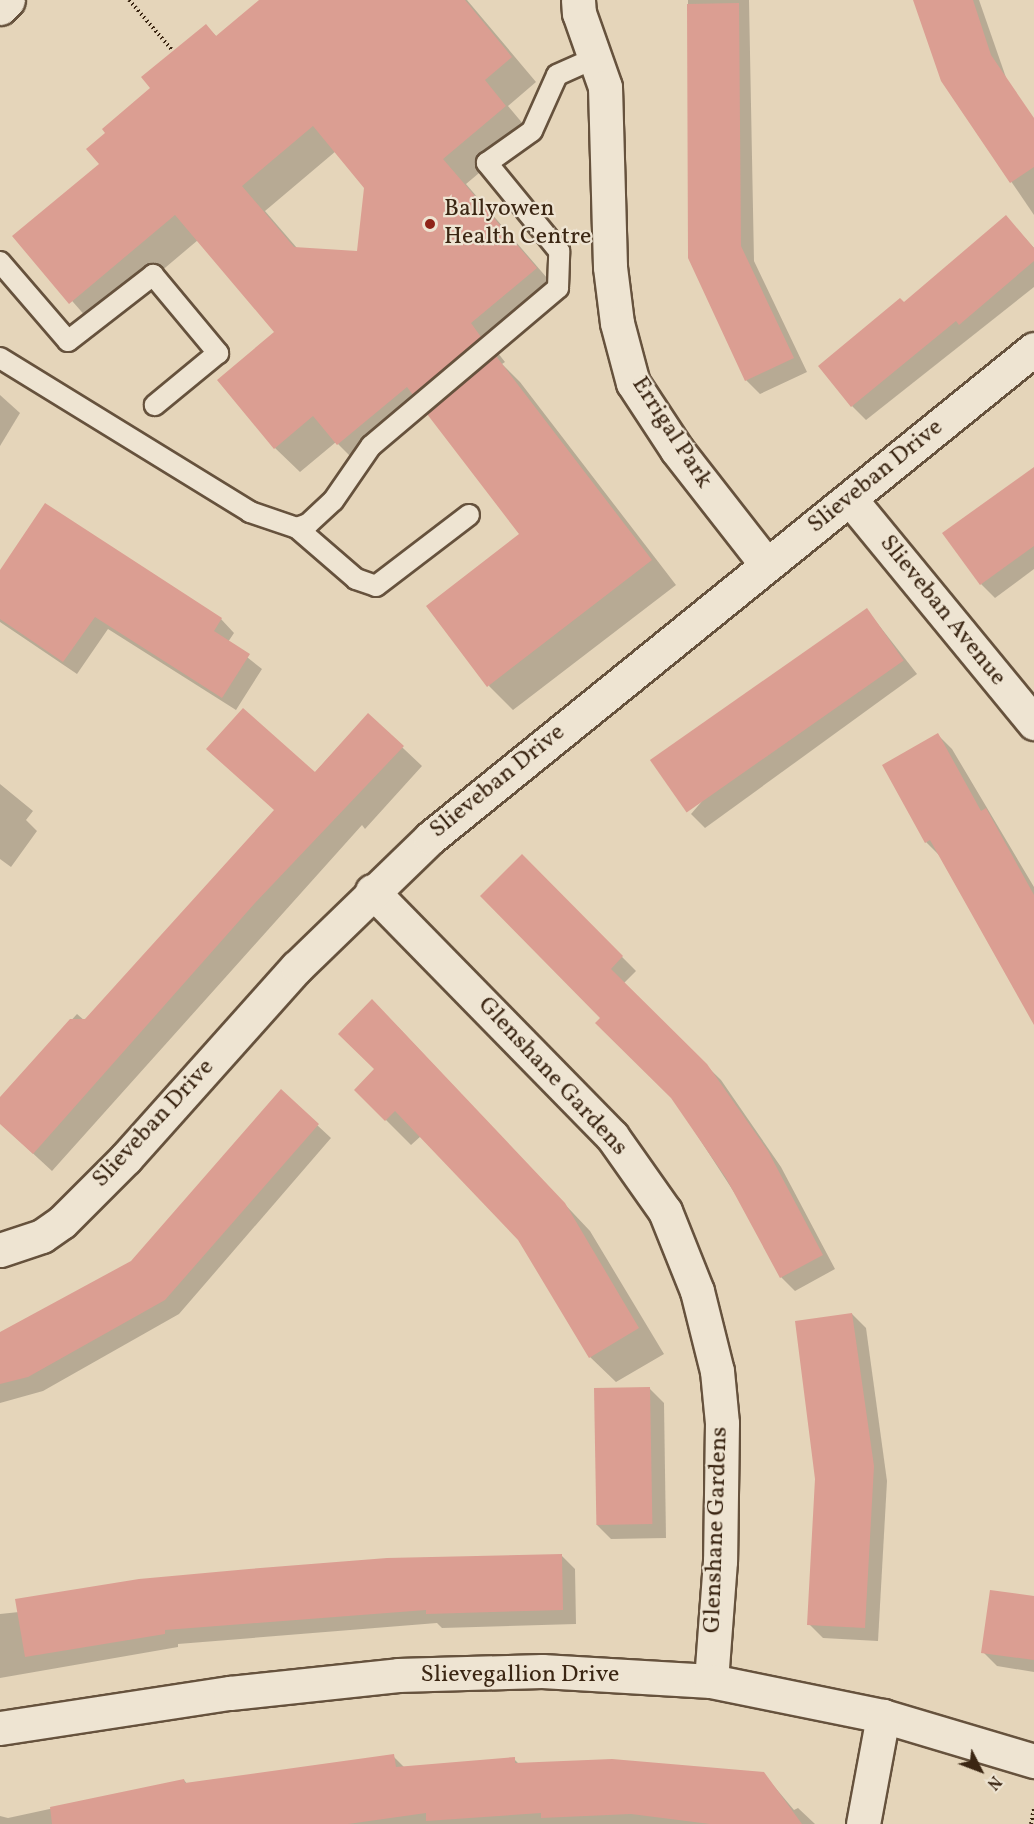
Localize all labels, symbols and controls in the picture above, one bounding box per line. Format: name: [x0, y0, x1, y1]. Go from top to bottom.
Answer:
place label: Ballyowen Health Centre: [444, 196, 591, 252]
marker: Ballyowen Health Centre: [421, 215, 439, 233]
street label: Errigal Park: [624, 372, 718, 494]
street label: Slieveban Drive: [803, 414, 949, 540]
street label: Slieveban Avenue: [873, 530, 1011, 692]
street label: Slieveban Drive: [425, 719, 571, 845]
street label: Glenshane Gardens: [471, 992, 633, 1162]
street label: Slieveban Drive: [87, 1054, 221, 1194]
street label: Glenshane Gardens: [699, 1426, 735, 1634]
street label: Slievegallion Drive: [421, 1662, 619, 1690]
north arrow: [950, 1740, 1010, 1800]
text: N: [981, 1770, 1005, 1794]

